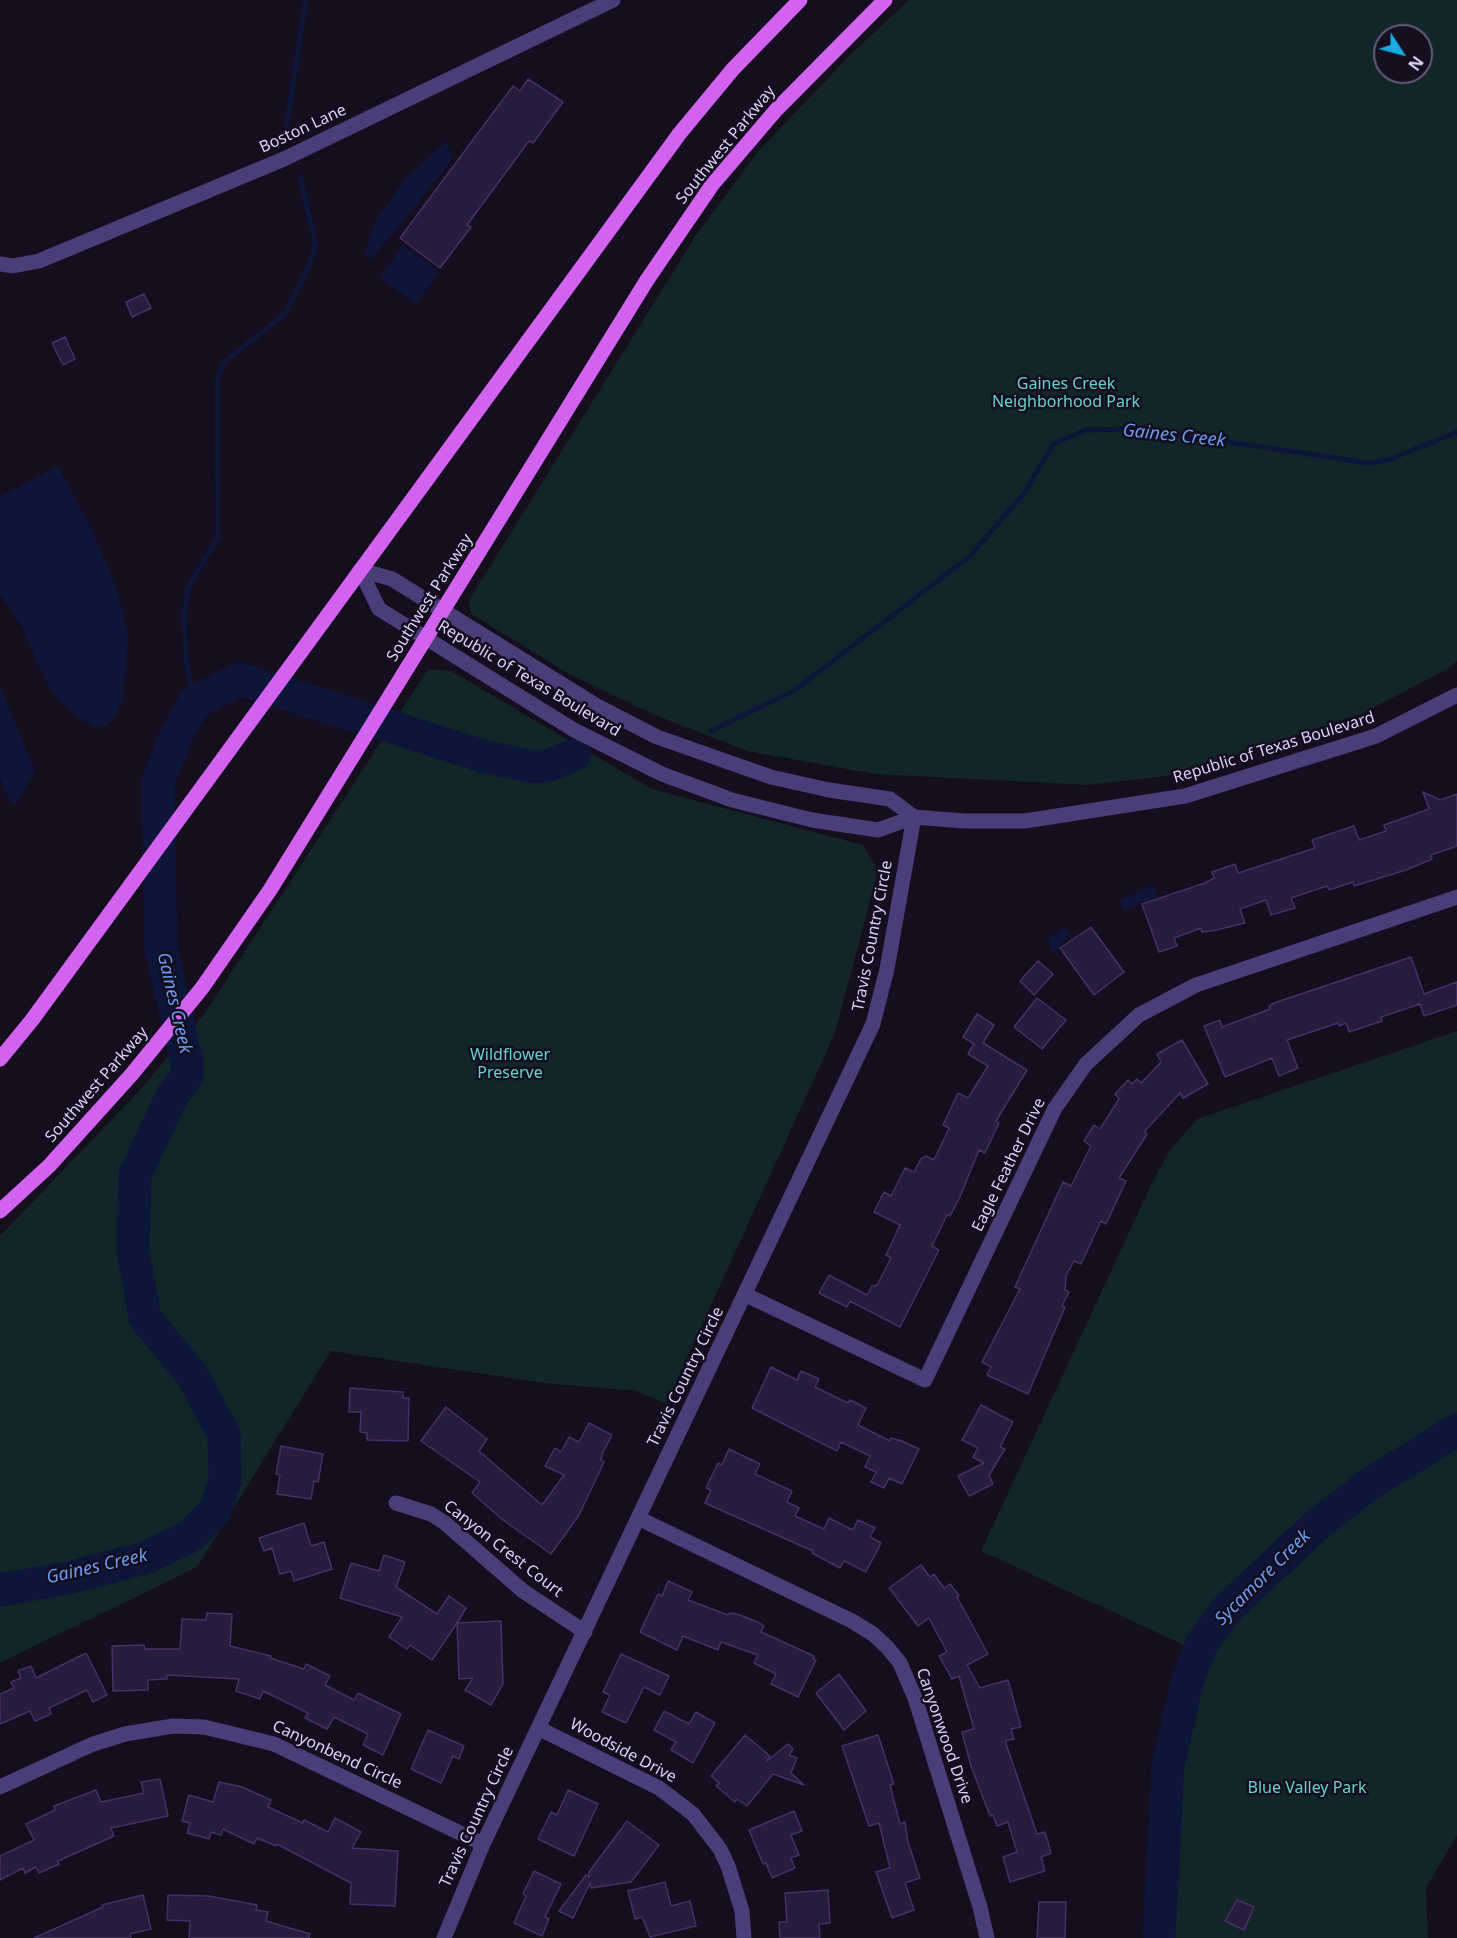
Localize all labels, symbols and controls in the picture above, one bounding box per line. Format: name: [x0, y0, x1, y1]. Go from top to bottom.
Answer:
north arrow: [1373, 24, 1433, 84]
text: N: [1403, 52, 1429, 75]
street label: Southwest Parkway: [672, 82, 780, 208]
street label: Boston Lane: [257, 101, 349, 157]
park label: Gaines Creek Neighborhood Park: [992, 374, 1140, 412]
water label: Gaines Creek: [1122, 420, 1226, 452]
street label: Southwest Parkway: [383, 531, 477, 665]
street label: Republic of Texas Boulevard: [434, 617, 624, 741]
street label: Republic of Texas Boulevard: [1171, 708, 1377, 788]
street label: Travis Country Circle: [849, 859, 897, 1013]
water label: Gaines Creek: [152, 950, 196, 1056]
street label: Southwest Parkway: [42, 1023, 152, 1147]
park label: Wildflower Preserve: [470, 1045, 550, 1083]
street label: Eagle Feather Drive: [968, 1095, 1050, 1235]
street label: Travis Country Circle: [644, 1304, 728, 1450]
street label: Canyon Crest Court: [440, 1497, 566, 1601]
water label: Sycamore Creek: [1211, 1526, 1315, 1630]
water label: Gaines Creek: [44, 1545, 150, 1589]
street label: Canyonwood Drive: [912, 1666, 976, 1806]
street label: Woodside Drive: [566, 1715, 680, 1787]
street label: Canyonbend Circle: [269, 1717, 405, 1793]
street label: Travis Country Circle: [436, 1744, 518, 1890]
park label: Blue Valley Park: [1248, 1778, 1366, 1798]

